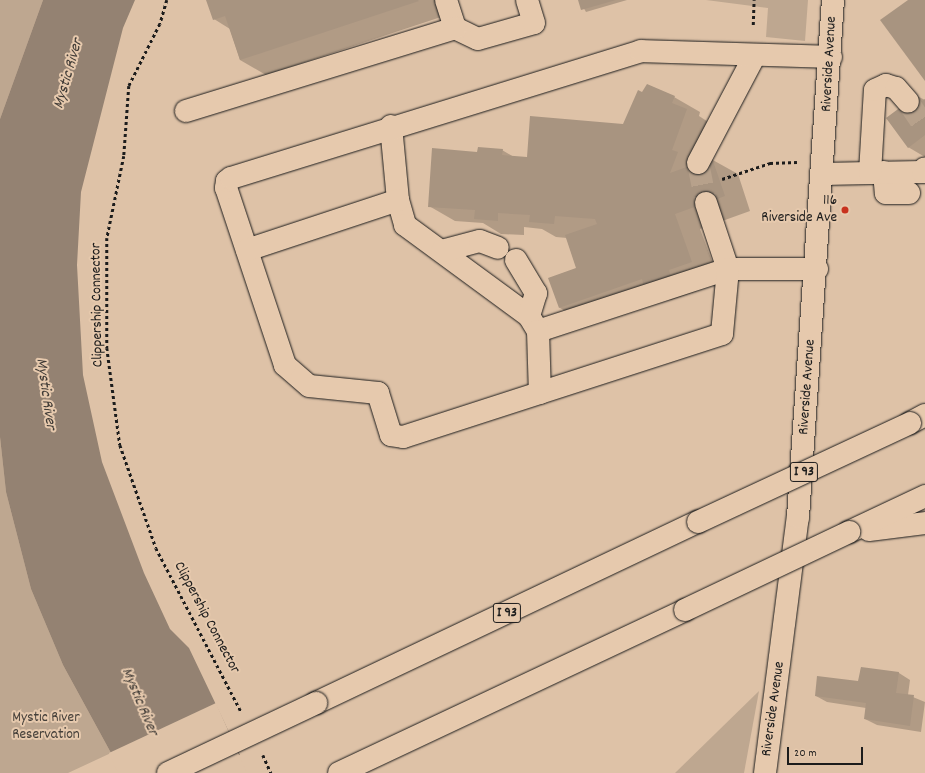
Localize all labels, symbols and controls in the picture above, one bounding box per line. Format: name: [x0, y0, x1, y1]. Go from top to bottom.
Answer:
street label: Riverside Avenue: [819, 16, 841, 112]
water label: Mystic River: [50, 37, 88, 111]
place label: 116 Riverside Ave: [761, 192, 837, 227]
marker: 116 Riverside Ave: [840, 205, 850, 215]
street label: Clippership Connector: [88, 243, 108, 367]
street label: Riverside Avenue: [796, 339, 820, 435]
water label: Mystic River: [30, 357, 60, 431]
road number: I 93: [789, 460, 819, 484]
street label: Clippership Connector: [169, 559, 243, 677]
road number: I 93: [492, 601, 522, 625]
street label: Riverside Avenue: [758, 660, 790, 758]
water label: Mystic River: [116, 665, 162, 739]
park label: Mystic River Reservation: [12, 709, 80, 744]
scale bar: [789, 739, 865, 765]
text: 20 m: [794, 745, 817, 762]

